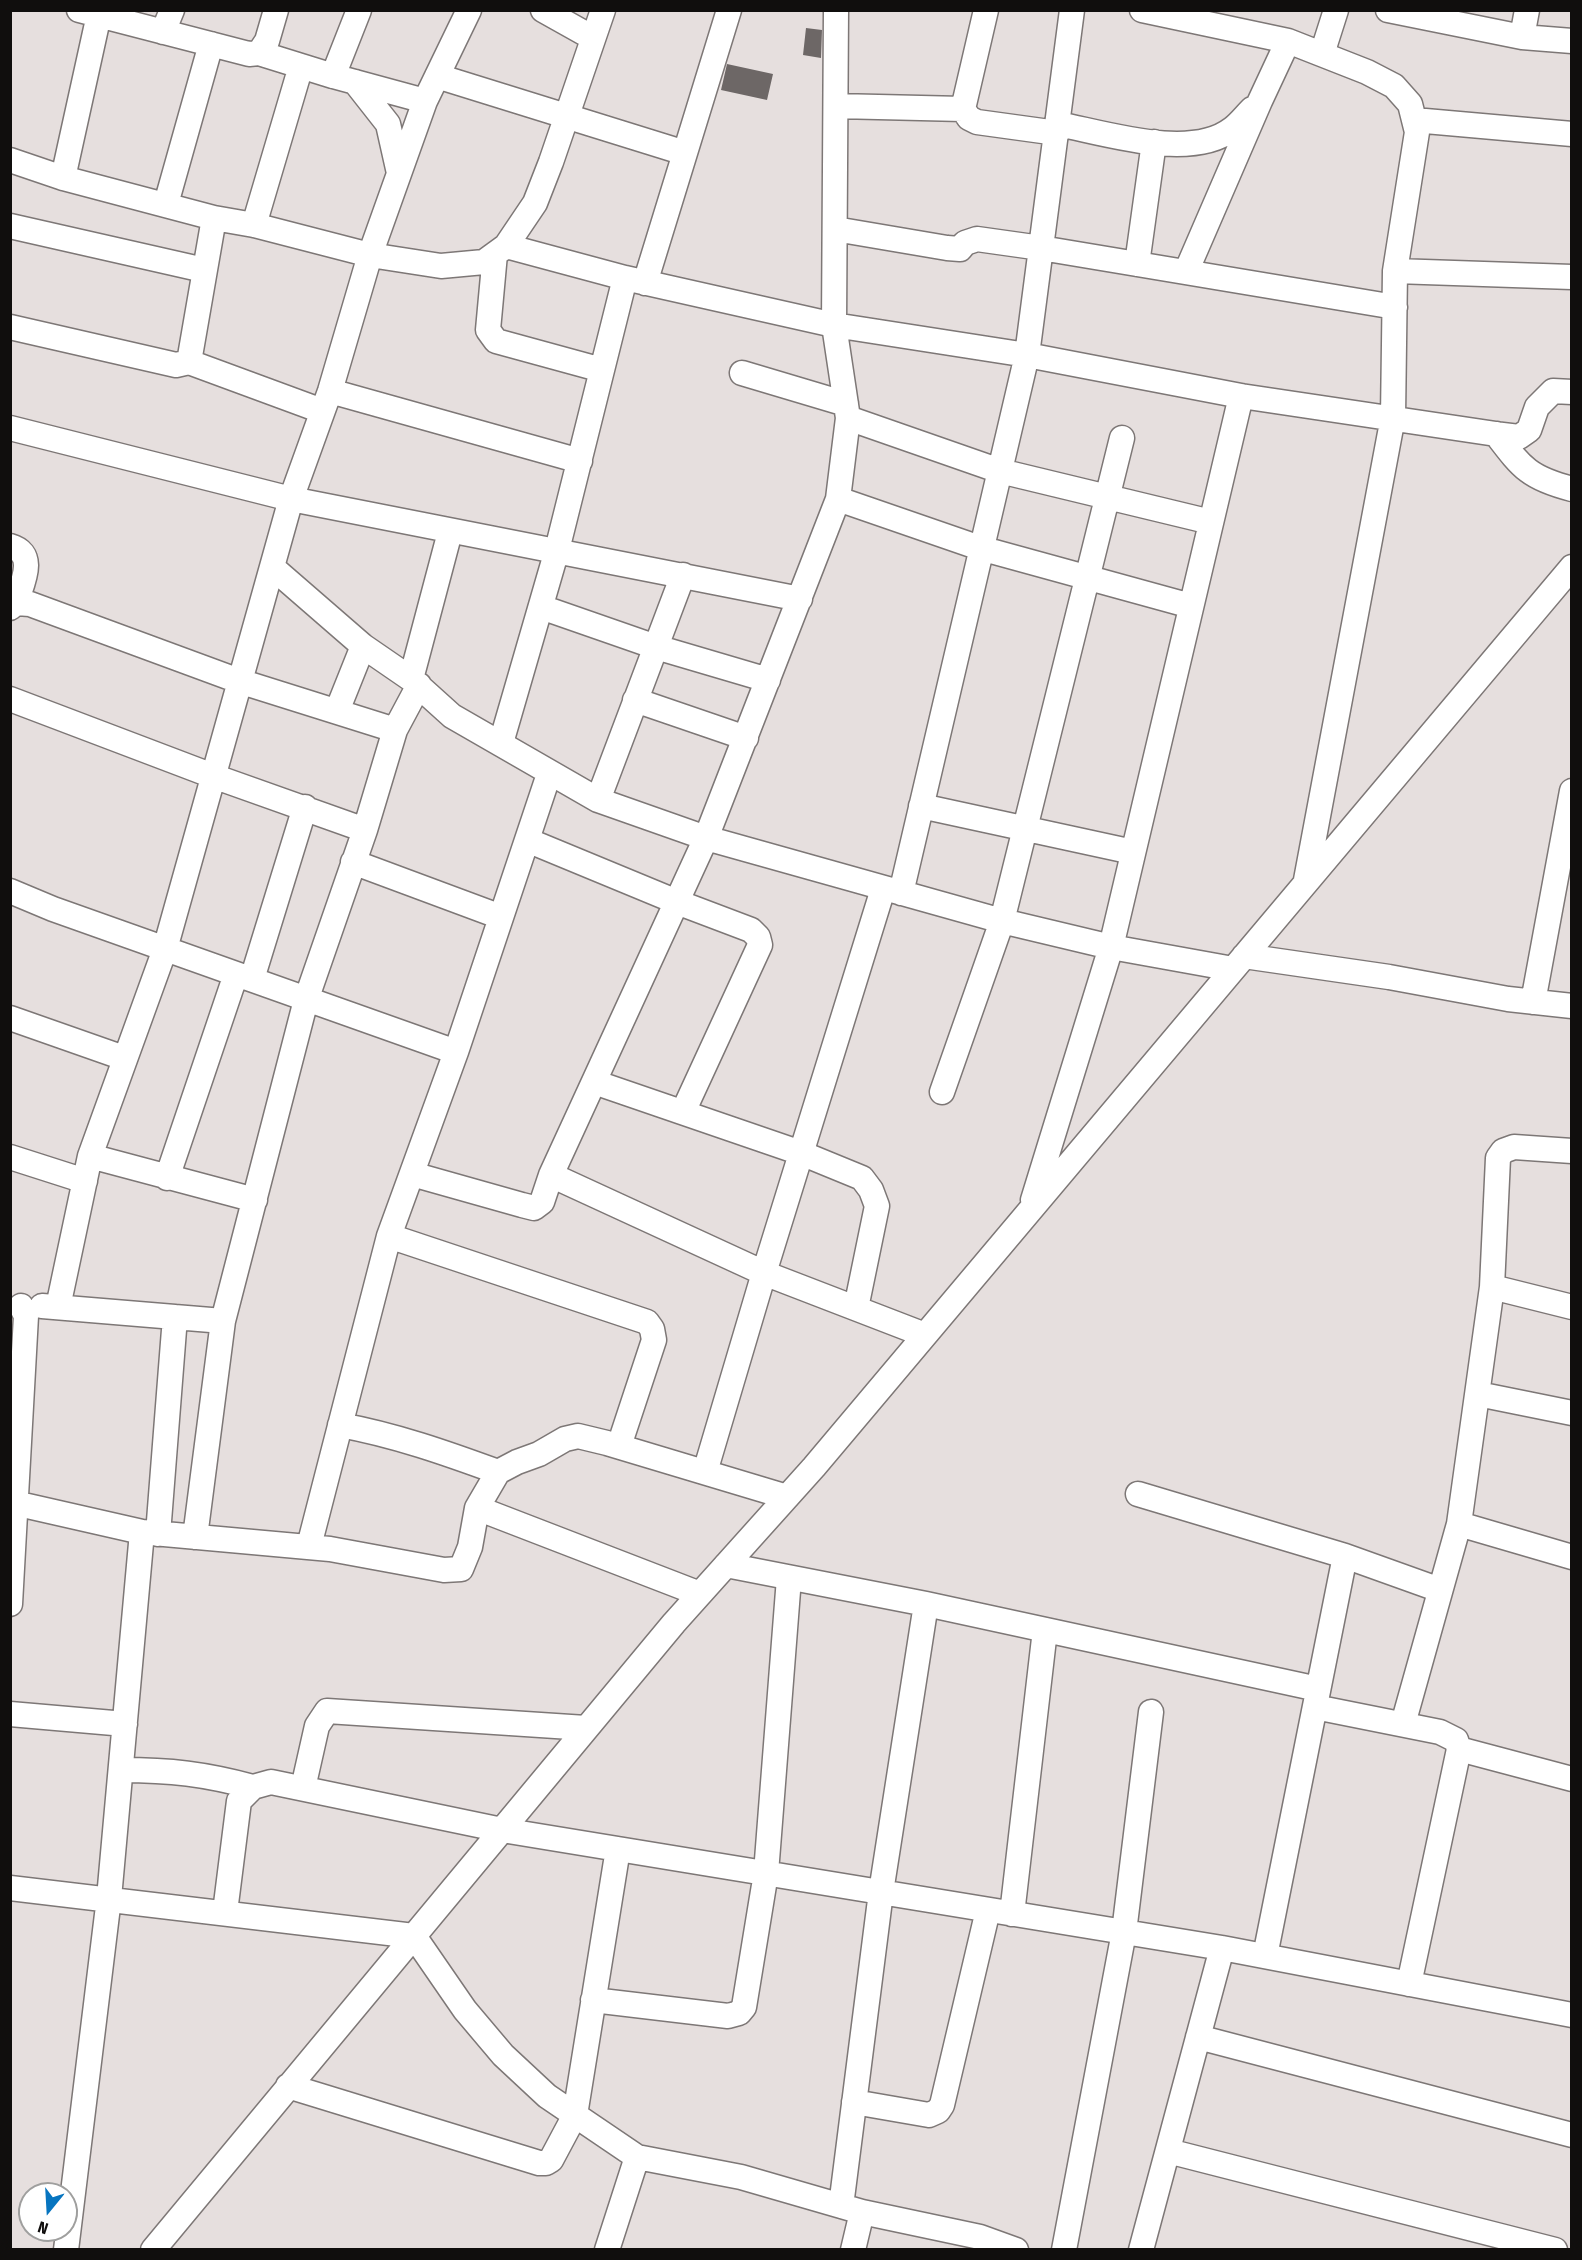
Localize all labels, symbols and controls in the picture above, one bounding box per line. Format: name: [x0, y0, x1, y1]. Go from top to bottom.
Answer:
north arrow: [18, 2182, 78, 2242]
text: N: [35, 2217, 50, 2238]

